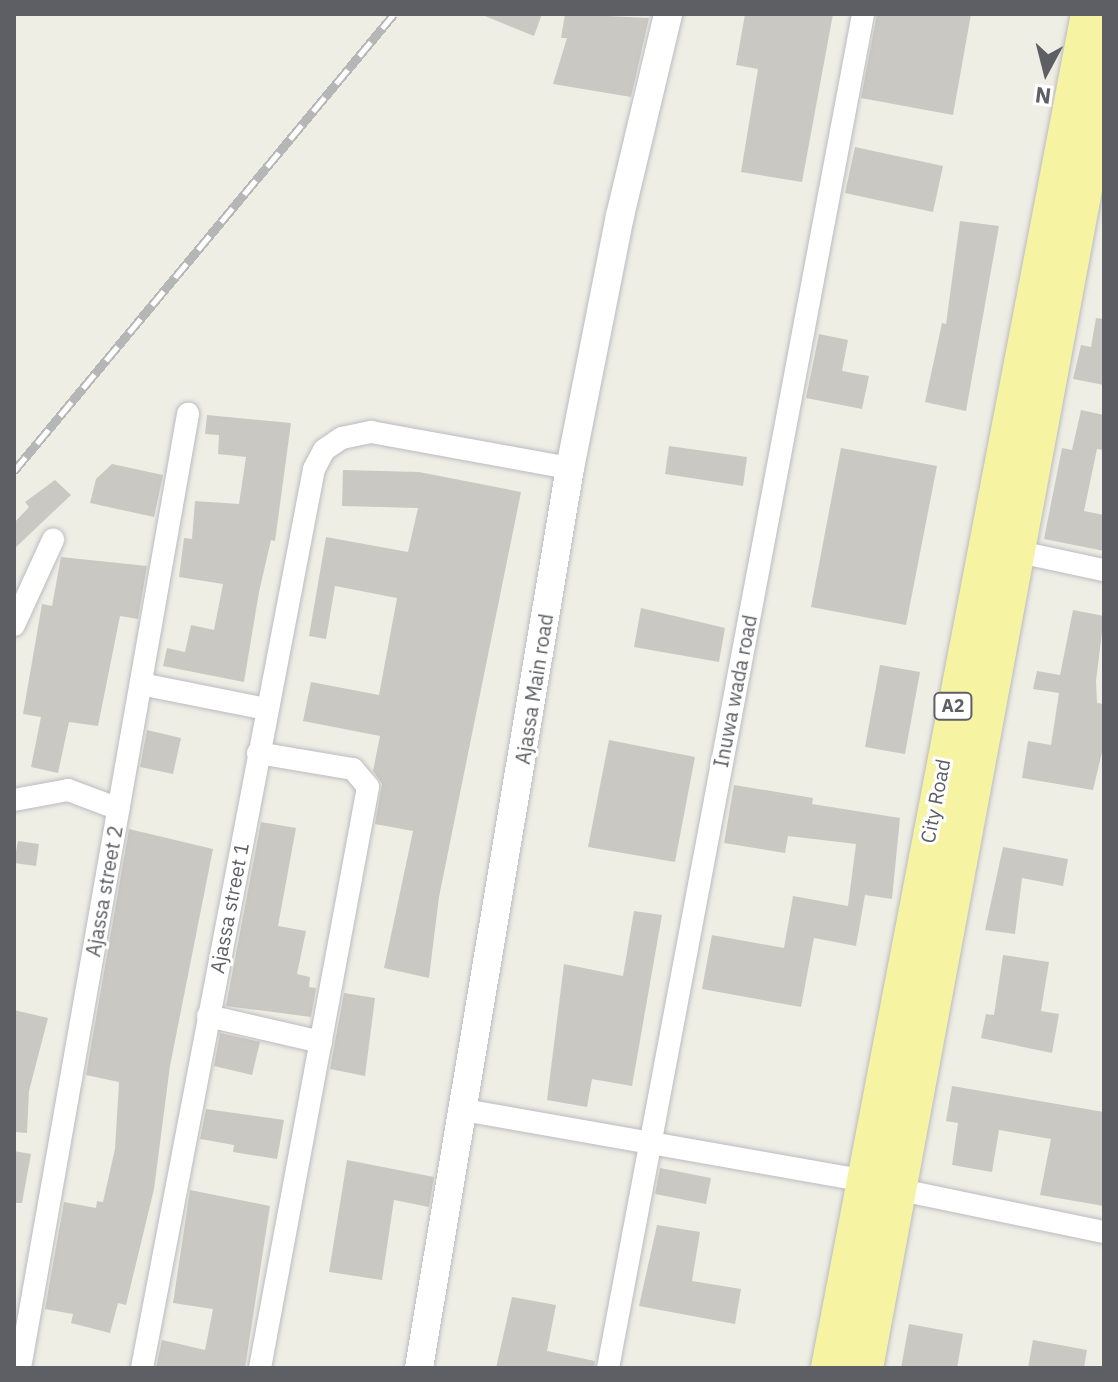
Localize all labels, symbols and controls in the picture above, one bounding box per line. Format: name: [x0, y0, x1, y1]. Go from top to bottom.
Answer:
north arrow: [1006, 32, 1086, 112]
text: N: [1033, 81, 1053, 112]
street label: Ajassa Main road: [510, 612, 558, 766]
street label: Inuwa wada road: [708, 613, 762, 769]
road number: A2: [933, 692, 973, 720]
street label: City Road: [915, 757, 955, 845]
street label: Ajassa street 2: [81, 824, 127, 958]
street label: Ajassa street 1: [205, 841, 253, 975]

